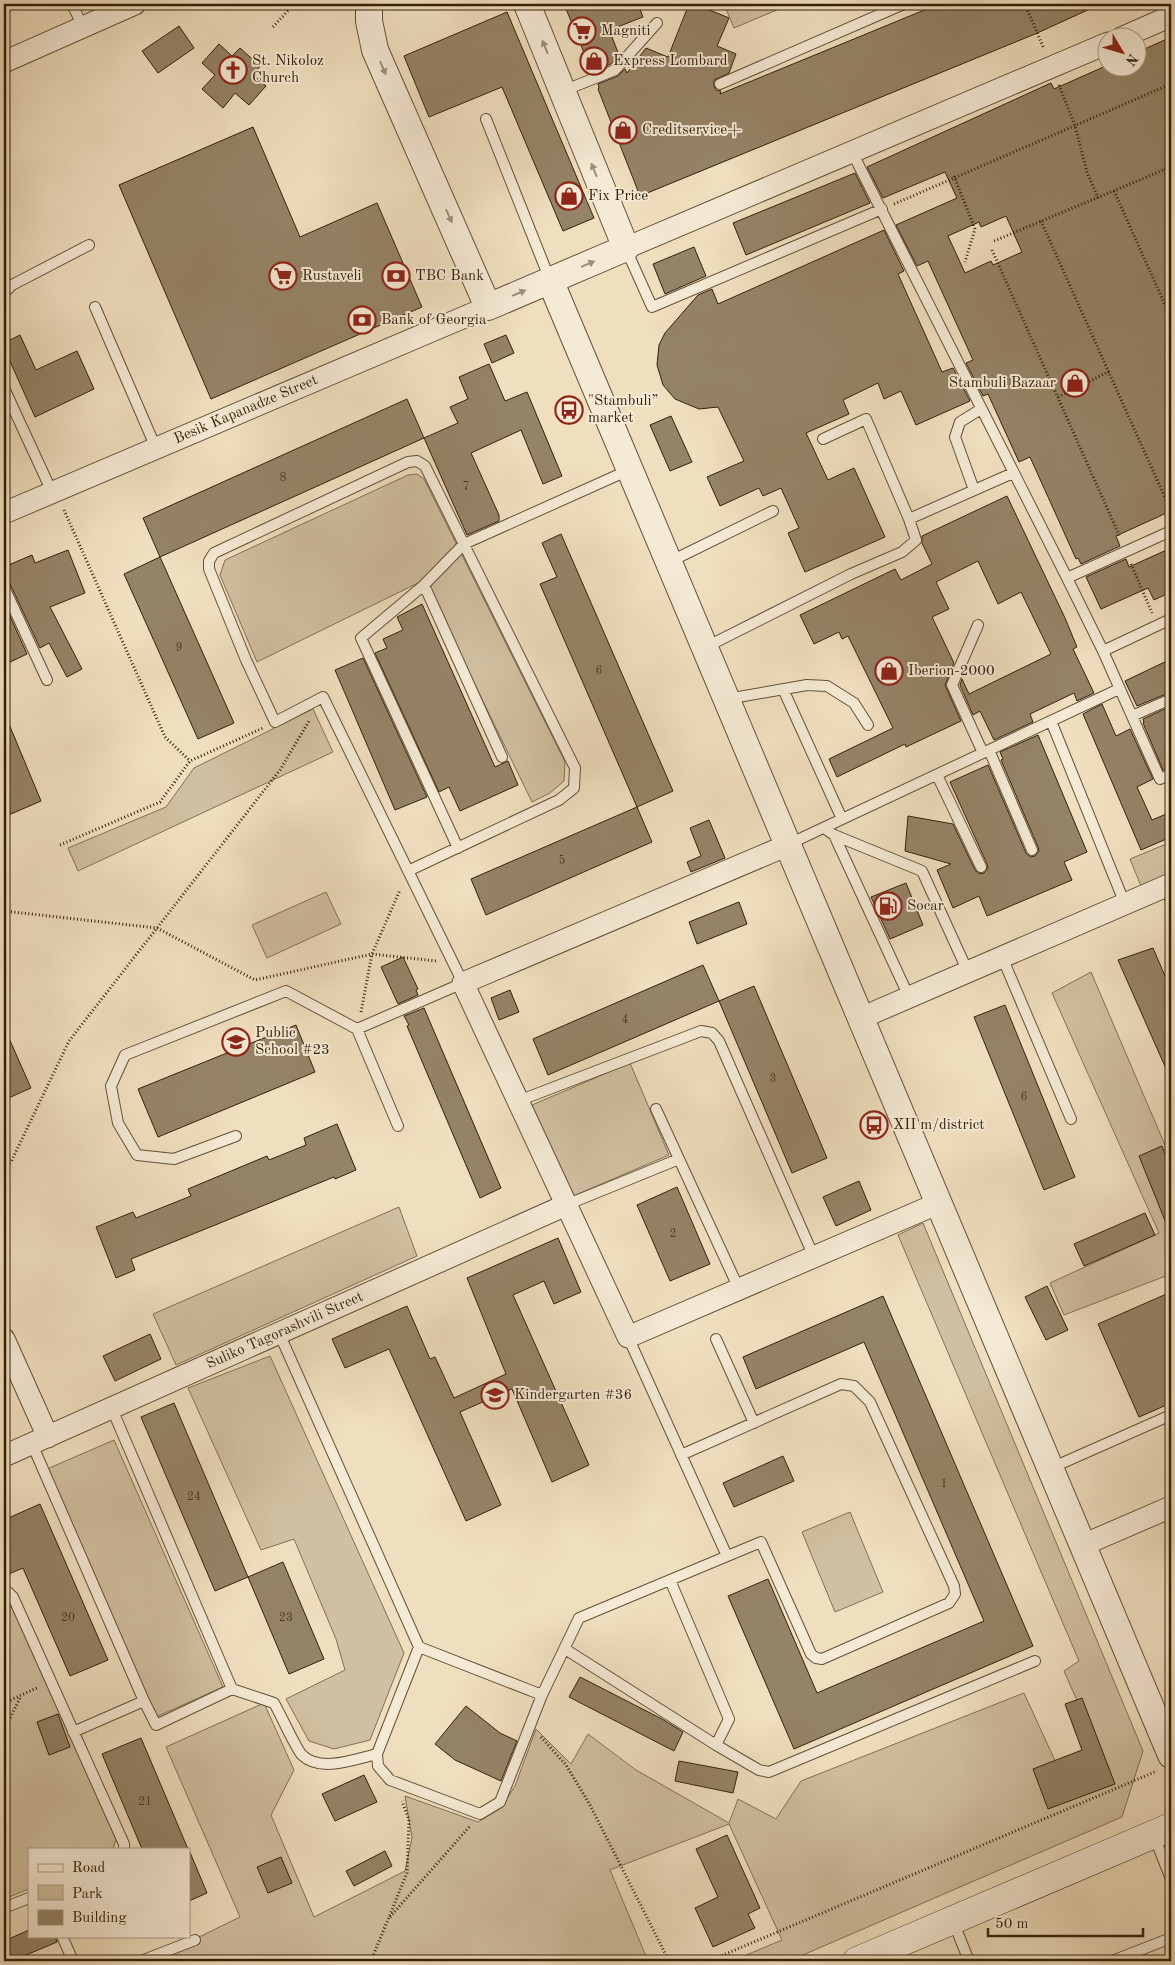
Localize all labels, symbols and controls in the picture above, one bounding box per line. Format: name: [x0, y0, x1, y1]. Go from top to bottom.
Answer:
supermarket icon: Magniti: [567, 16, 597, 46]
place label: Magniti: [601, 24, 651, 39]
north arrow: [1098, 28, 1148, 78]
one-way arrow: [540, 40, 548, 54]
shop icon: Express Lombard: [579, 46, 609, 76]
text: N: [1122, 51, 1140, 68]
place label: St. Nikoloz Church: [252, 54, 324, 86]
place label: Express Lombard: [613, 54, 728, 69]
church icon: St. Nikoloz Church: [218, 55, 248, 85]
one-way arrow: [380, 61, 388, 75]
shop icon: Creditservice+: [608, 115, 638, 145]
place label: Creditservice+: [642, 123, 741, 138]
one-way arrow: [590, 163, 598, 177]
shop icon: Fix Price: [554, 181, 584, 211]
place label: Fix Price: [588, 189, 648, 204]
one-way arrow: [445, 209, 453, 223]
one-way arrow: [581, 260, 595, 268]
supermarket icon: Rustaveli: [268, 261, 298, 291]
bank icon: TBC Bank: [381, 261, 411, 291]
place label: Rustaveli: [302, 269, 362, 284]
place label: TBC Bank: [415, 269, 484, 284]
one-way arrow: [512, 289, 526, 297]
bank icon: Bank of Georgia: [347, 305, 377, 335]
place label: Bank of Georgia: [381, 313, 487, 328]
shop icon: Stambuli Bazaar: [1060, 368, 1090, 398]
street label: Besik Kapanadze Street: [172, 373, 320, 447]
place label: Stambuli Bazaar: [949, 376, 1056, 391]
place label: "Stambuli” market: [588, 394, 659, 426]
bus stop icon: "Stambuli” market: [554, 395, 584, 425]
house number: 8: [280, 472, 287, 484]
house number: 7: [463, 481, 469, 493]
house number: 9: [176, 642, 182, 654]
shop icon: Iberion-2000: [874, 656, 904, 686]
place label: Iberion-2000: [908, 664, 995, 679]
house number: 6: [596, 665, 603, 677]
house number: 5: [559, 854, 566, 867]
fuel station icon: Socar: [873, 891, 903, 921]
place label: Socar: [907, 899, 944, 914]
house number: 4: [622, 1014, 629, 1026]
place label: Public School #23: [255, 1026, 330, 1058]
school or university icon: Public School #23: [221, 1027, 251, 1057]
house number: 3: [770, 1073, 776, 1085]
house number: 6: [1021, 1091, 1028, 1103]
bus stop icon: XII m/district: [859, 1110, 889, 1140]
place label: XII m/district: [893, 1118, 985, 1133]
house number: 2: [670, 1228, 676, 1240]
street label: Suliko Tagorashvili Street: [204, 1290, 366, 1372]
school or university icon: Kindergarten #36: [480, 1380, 510, 1410]
place label: Kindergarten #36: [514, 1388, 632, 1403]
house number: 1: [941, 1478, 947, 1490]
house number: 24: [187, 1491, 201, 1503]
house number: 20: [61, 1612, 75, 1624]
house number: 23: [279, 1612, 293, 1624]
house number: 21: [138, 1796, 152, 1808]
legend: [28, 1848, 190, 1938]
text: Road: [72, 1861, 106, 1876]
text: Park: [72, 1887, 103, 1902]
scale bar: [988, 1905, 1142, 1937]
text: Building: [72, 1911, 127, 1926]
text: 50 m: [995, 1917, 1029, 1932]

